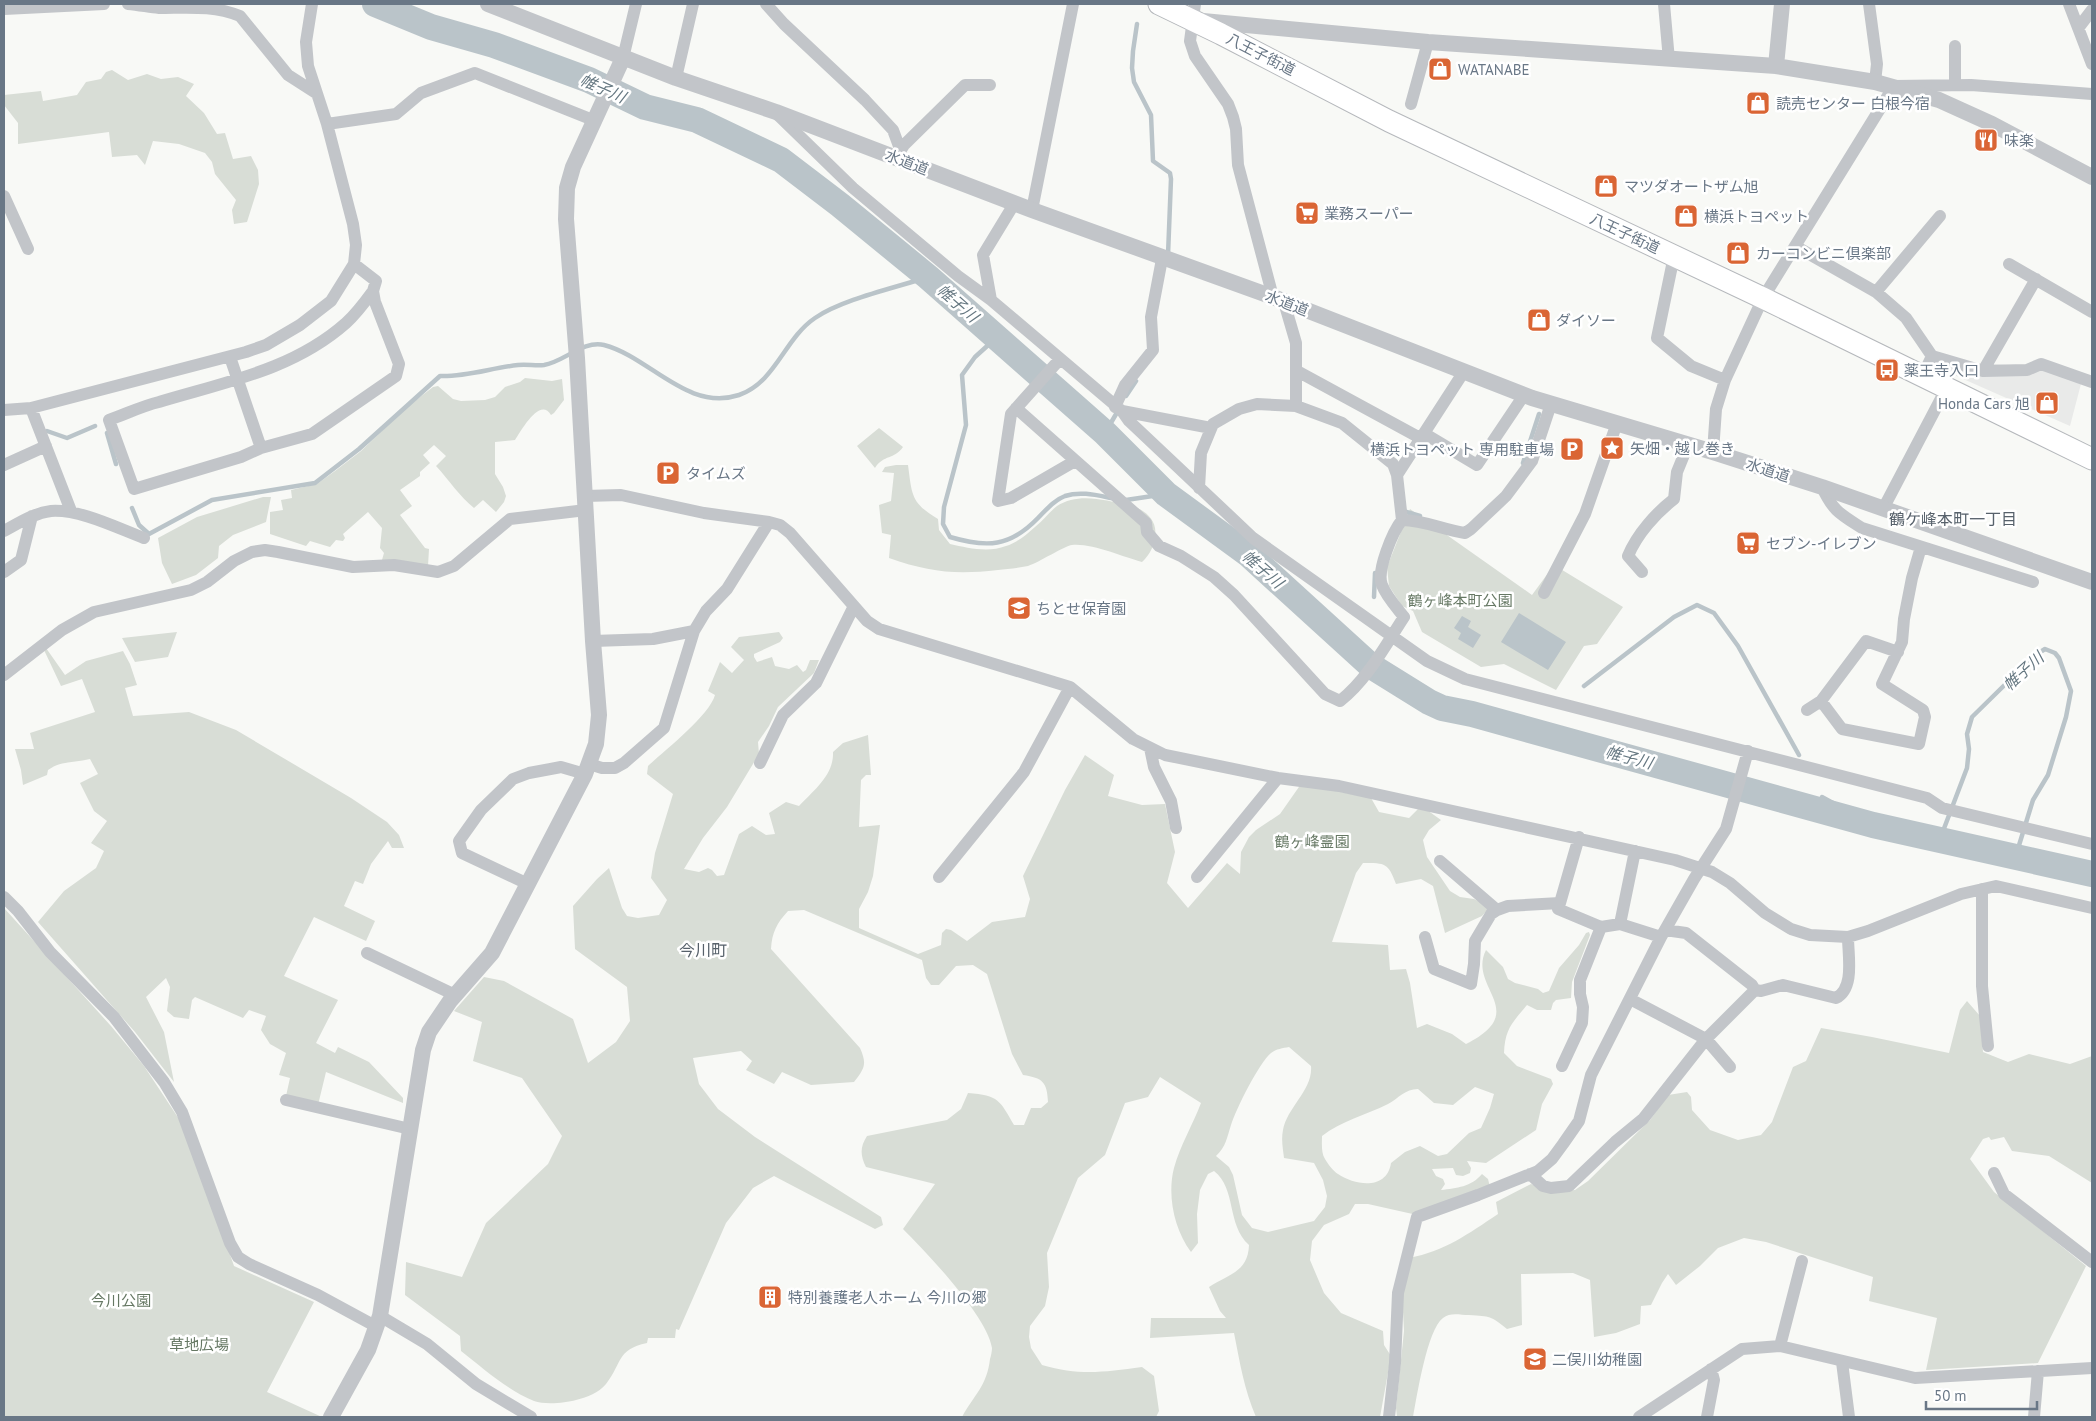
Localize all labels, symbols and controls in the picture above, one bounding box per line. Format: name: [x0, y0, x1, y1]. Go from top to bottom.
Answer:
street label: 八王子街道: [1223, 29, 1299, 79]
shop icon: WATANABE: [1427, 56, 1453, 82]
place label: WATANABE: [1458, 60, 1530, 79]
water label: 帷子川: [577, 69, 631, 108]
shop icon: 読売センター 白根今宿: [1745, 90, 1771, 116]
place label: 読売センター 白根今宿: [1776, 94, 1930, 113]
restaurant icon: 味楽: [1973, 127, 1999, 153]
place label: 味楽: [2004, 131, 2034, 150]
street label: 水道道: [883, 145, 931, 179]
shop icon: マツダオートザム旭: [1593, 173, 1619, 199]
place label: マツダオートザム旭: [1624, 177, 1759, 196]
supermarket icon: 業務スーパー: [1294, 200, 1320, 226]
shop icon: 横浜トヨペット: [1673, 203, 1699, 229]
place label: 業務スーパー: [1324, 204, 1414, 223]
place label: 横浜トヨペット: [1704, 207, 1809, 226]
street label: 八王子街道: [1587, 209, 1663, 257]
shop icon: カーコンビニ倶楽部: [1725, 240, 1751, 266]
place label: カーコンビニ倶楽部: [1756, 244, 1891, 263]
water label: 帷子川: [933, 280, 984, 328]
street label: 水道道: [1263, 286, 1311, 320]
shop icon: ダイソー: [1526, 307, 1552, 333]
place label: ダイソー: [1556, 311, 1616, 330]
bus stop icon: 薬王寺入口: [1874, 357, 1900, 383]
place label: 薬王寺入口: [1904, 361, 1979, 380]
shop icon: Honda Cars 旭: [2034, 390, 2060, 416]
place label: Honda Cars 旭: [1938, 394, 2030, 413]
place icon: 矢畑・越し巻き: [1599, 435, 1625, 461]
parking icon: 横浜トヨペット 専用駐車場: [1559, 436, 1585, 462]
place label: 矢畑・越し巻き: [1630, 439, 1735, 458]
place label: 横浜トヨペット 専用駐車場: [1370, 440, 1554, 459]
street label: 水道道: [1744, 454, 1792, 486]
parking icon: タイムズ: [655, 460, 681, 486]
place label: タイムズ: [686, 464, 746, 483]
district label: 鶴ケ峰本町一丁目: [1889, 509, 2017, 529]
supermarket icon: セブン-イレブン: [1735, 530, 1761, 556]
place label: セブン-イレブン: [1766, 534, 1876, 553]
water label: 帷子川: [1238, 546, 1289, 594]
park label: 鶴ヶ峰本町公園: [1407, 591, 1513, 610]
school or university icon: ちとせ保育園: [1006, 595, 1032, 621]
place label: ちとせ保育園: [1036, 599, 1126, 618]
water label: 帷子川: [1998, 646, 2049, 694]
water label: 帷子川: [1603, 741, 1657, 773]
park label: 鶴ヶ峰霊園: [1274, 832, 1350, 851]
district label: 今川町: [679, 940, 727, 960]
building icon: 特別養護老人ホーム 今川の郷: [757, 1284, 783, 1310]
place label: 特別養護老人ホーム 今川の郷: [788, 1288, 987, 1307]
park label: 今川公園: [91, 1291, 151, 1310]
park label: 草地広場: [169, 1335, 229, 1354]
school or university icon: 二俣川幼稚園: [1522, 1346, 1548, 1372]
place label: 二俣川幼稚園: [1552, 1350, 1642, 1369]
scale bar: [1926, 1378, 2037, 1410]
text: 50 m: [1934, 1386, 1967, 1405]

